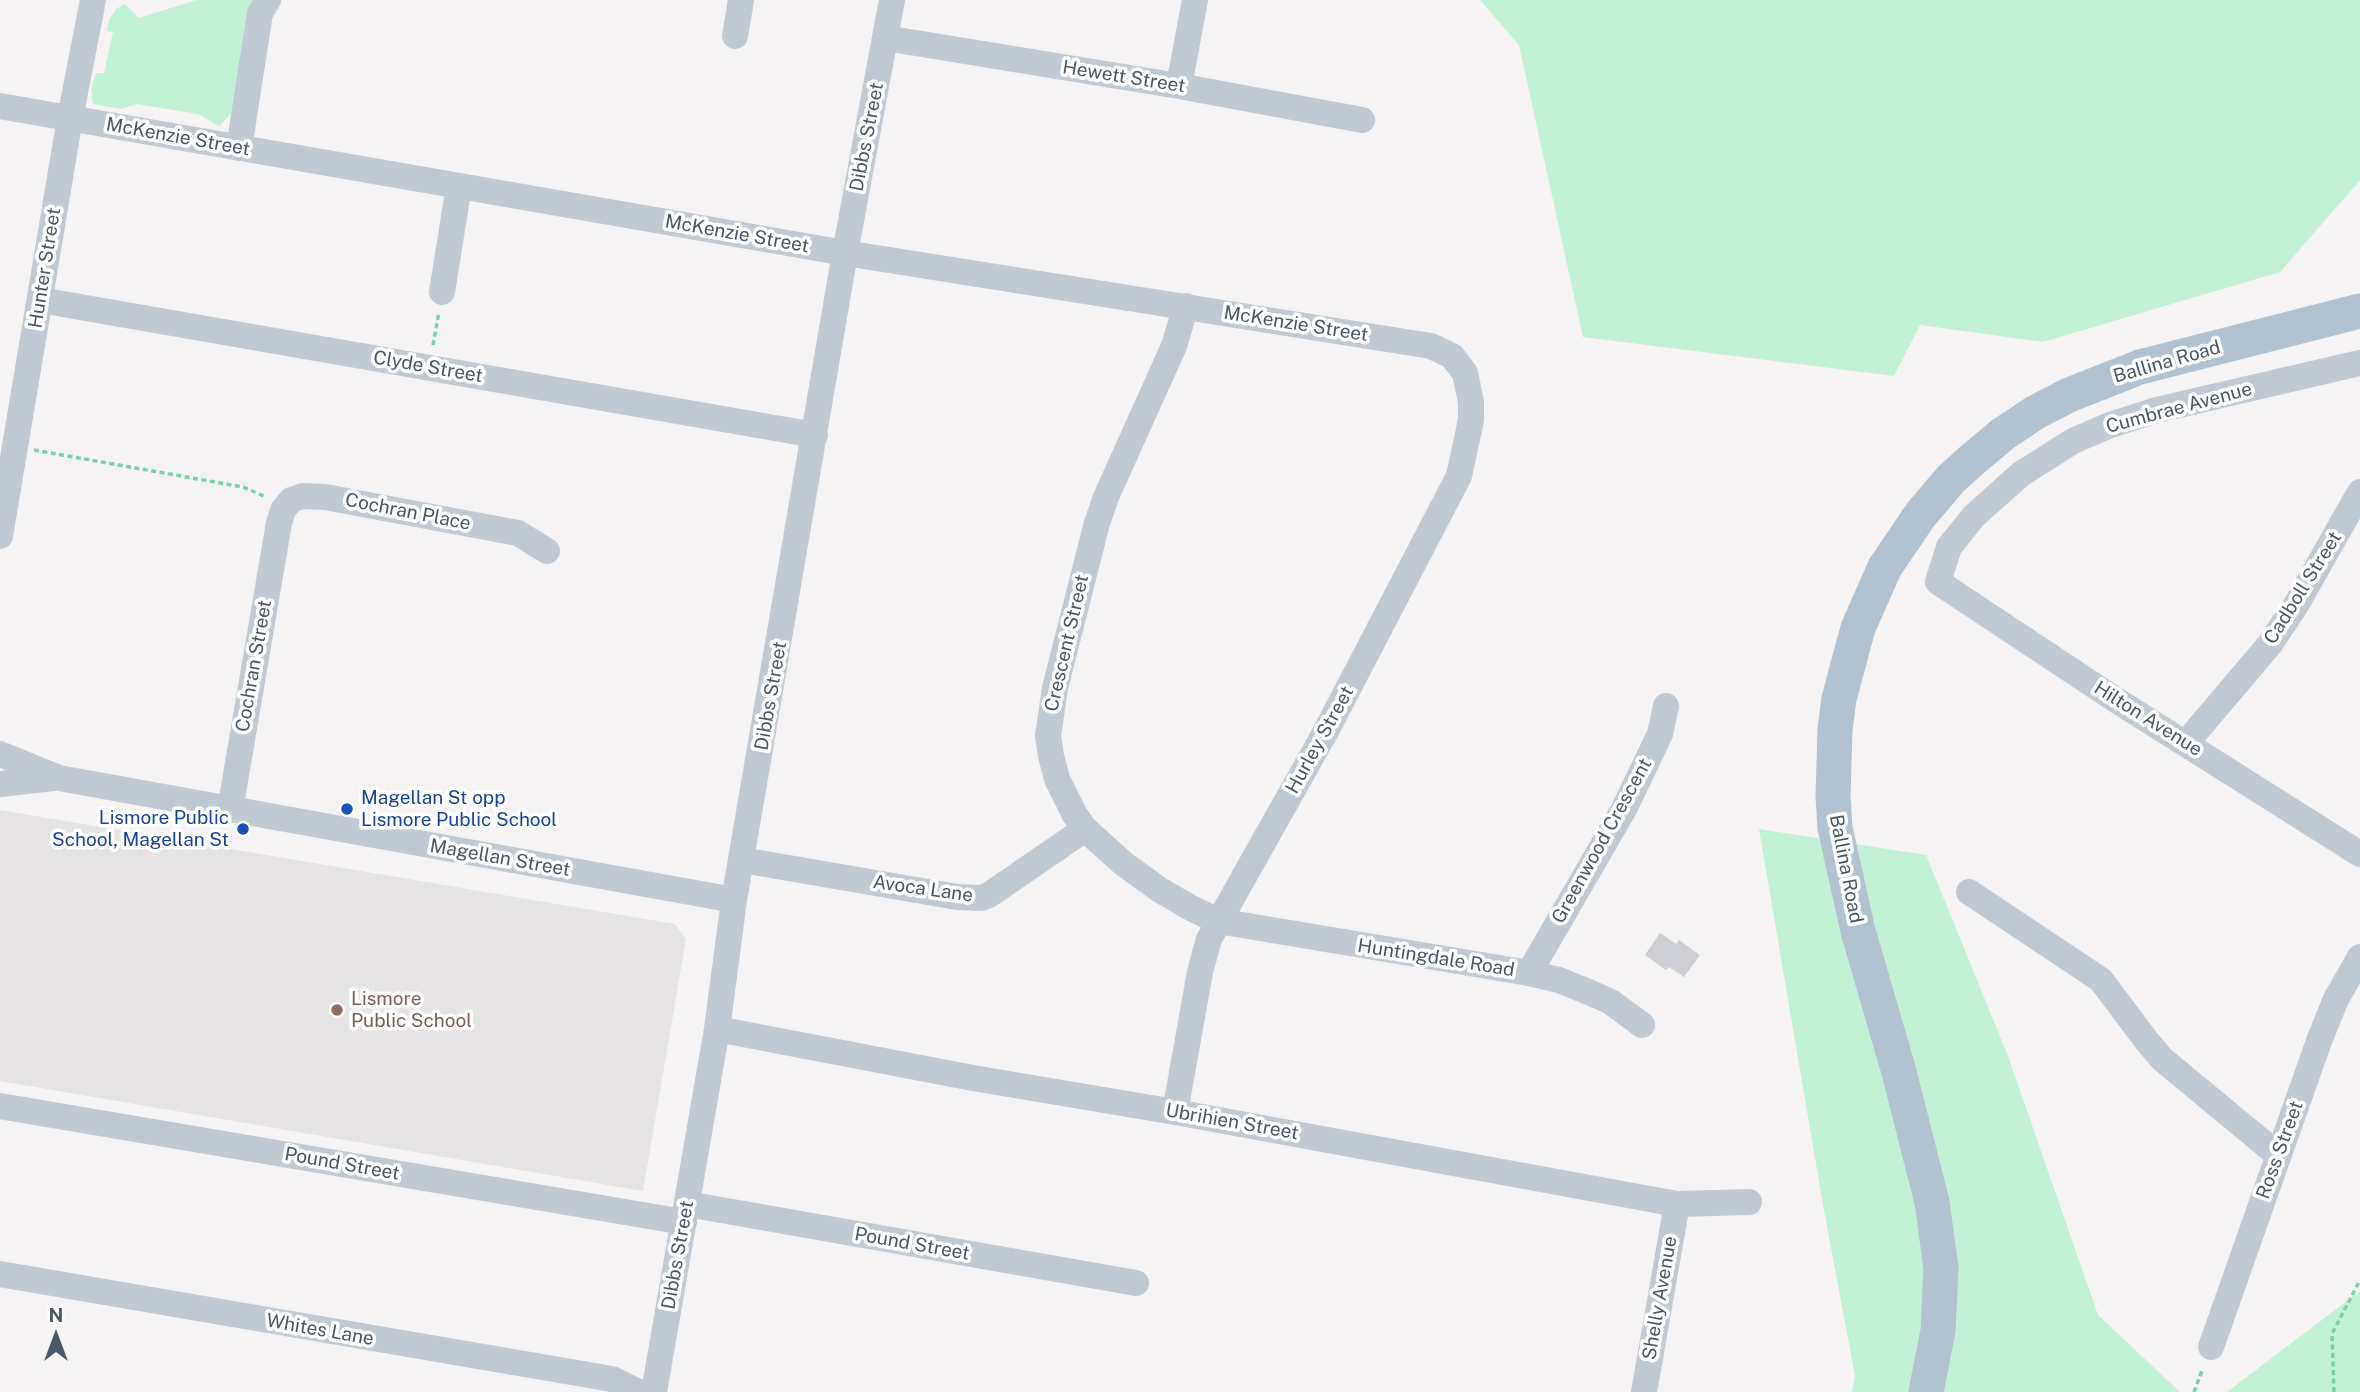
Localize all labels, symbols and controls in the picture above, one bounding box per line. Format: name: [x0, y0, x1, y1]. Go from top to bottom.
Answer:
street label: Hewett Street: [1061, 56, 1187, 98]
street label: Dibbs Street: [845, 81, 889, 193]
street label: McKenzie Street: [104, 113, 252, 161]
street label: Hunter Street: [24, 206, 66, 330]
street label: McKenzie Street: [663, 210, 811, 258]
street label: McKenzie Street: [1222, 301, 1370, 347]
street label: Ballina Road: [2111, 336, 2223, 388]
street label: Clyde Street: [372, 346, 484, 388]
street label: Cumbrae Avenue: [2103, 378, 2255, 438]
street label: Cochran Place: [343, 489, 473, 535]
street label: Cadboll Street: [2259, 528, 2347, 648]
street label: Crescent Street: [1040, 572, 1094, 714]
street label: Cochran Street: [231, 598, 277, 734]
street label: Dibbs Street: [750, 640, 792, 752]
street label: Hilton Avenue: [2090, 677, 2206, 761]
street label: Hurley Street: [1281, 682, 1359, 798]
street label: Greenwood Crescent: [1547, 755, 1657, 927]
place label: Magellan St opp Lismore Public School: [361, 787, 557, 831]
marker: Magellan St opp Lismore Public School: [339, 801, 355, 817]
place label: Lismore Public School, Magellan St: [52, 807, 229, 851]
street label: Ballina Road: [1824, 813, 1868, 925]
marker: Lismore Public School, Magellan St: [235, 821, 251, 837]
street label: Magellan Street: [428, 834, 572, 882]
street label: Avoca Lane: [872, 871, 974, 907]
street label: Huntingdale Road: [1356, 934, 1516, 982]
place label: Lismore Public School: [351, 988, 472, 1032]
marker: Lismore Public School: [329, 1002, 345, 1018]
street label: Ross Street: [2252, 1098, 2308, 1202]
street label: Ubrihien Street: [1164, 1099, 1300, 1145]
street label: Pound Street: [283, 1143, 401, 1185]
street label: Dibbs Street: [657, 1199, 699, 1311]
street label: Pound Street: [853, 1223, 971, 1265]
street label: Shelly Avenue: [1638, 1234, 1682, 1362]
north arrow: [21, 1301, 91, 1371]
text: N: [49, 1304, 63, 1326]
street label: Whites Lane: [264, 1309, 376, 1351]

